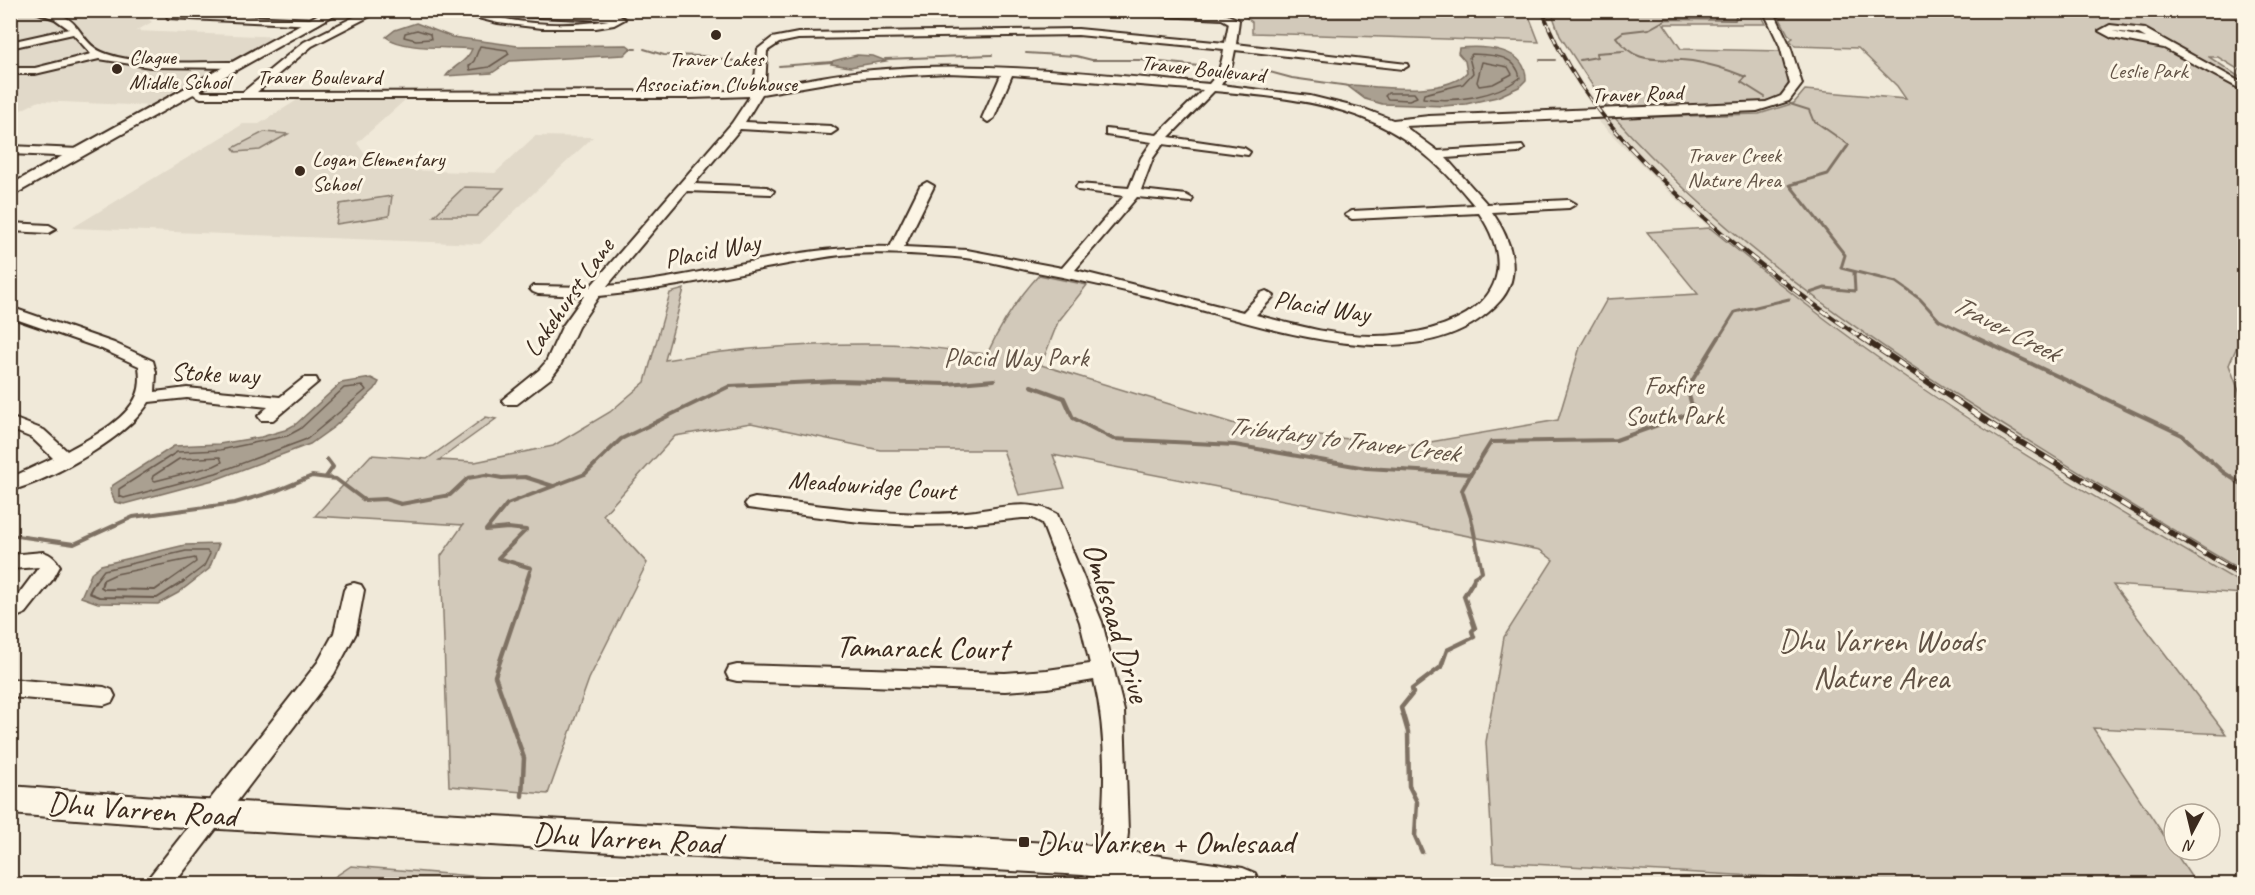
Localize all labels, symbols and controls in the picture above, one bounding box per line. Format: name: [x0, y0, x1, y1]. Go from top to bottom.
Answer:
marker: Traver Lakes Association Clubhouse: [709, 28, 723, 42]
place label: Clague Middle School: [129, 43, 234, 96]
place label: Traver Lakes Association Clubhouse: [635, 45, 799, 98]
street label: Traver Boulevard: [1139, 49, 1270, 90]
park label: Leslie Park: [2108, 57, 2190, 85]
marker: Clague Middle School: [110, 62, 124, 76]
street label: Traver Boulevard: [257, 63, 385, 91]
street label: Traver Road: [1591, 78, 1686, 110]
park label: Traver Creek Nature Area: [1687, 141, 1783, 194]
place label: Logan Elementary School: [312, 145, 446, 198]
marker: Logan Elementary School: [293, 164, 307, 178]
street label: Placid Way: [661, 225, 765, 276]
street label: Lakehurst Lane: [515, 230, 622, 363]
street label: Placid Way: [1272, 283, 1374, 331]
water label: Traver Creek: [1947, 287, 2069, 371]
park label: Placid Way Park: [944, 341, 1091, 374]
street label: Stoke way: [170, 355, 262, 392]
park label: Foxfire South Park: [1625, 369, 1726, 432]
water label: Tributary to Traver Creek: [1226, 408, 1464, 471]
street label: Meadowridge Court: [787, 463, 959, 508]
street label: Omlesaad Drive: [1073, 538, 1161, 709]
park label: Dhu Varren Woods Nature Area: [1778, 620, 1987, 698]
street label: Tamarack Court: [835, 625, 1013, 670]
street label: Dhu Varren Road: [46, 782, 243, 837]
north arrow: [2162, 802, 2222, 862]
street label: Dhu Varren Road: [531, 813, 728, 864]
place label: Dhu Varren + Omlesaad: [1036, 822, 1298, 863]
marker: Dhu Varren + Omlesaad: [1017, 835, 1031, 849]
text: N: [2181, 835, 2196, 856]

